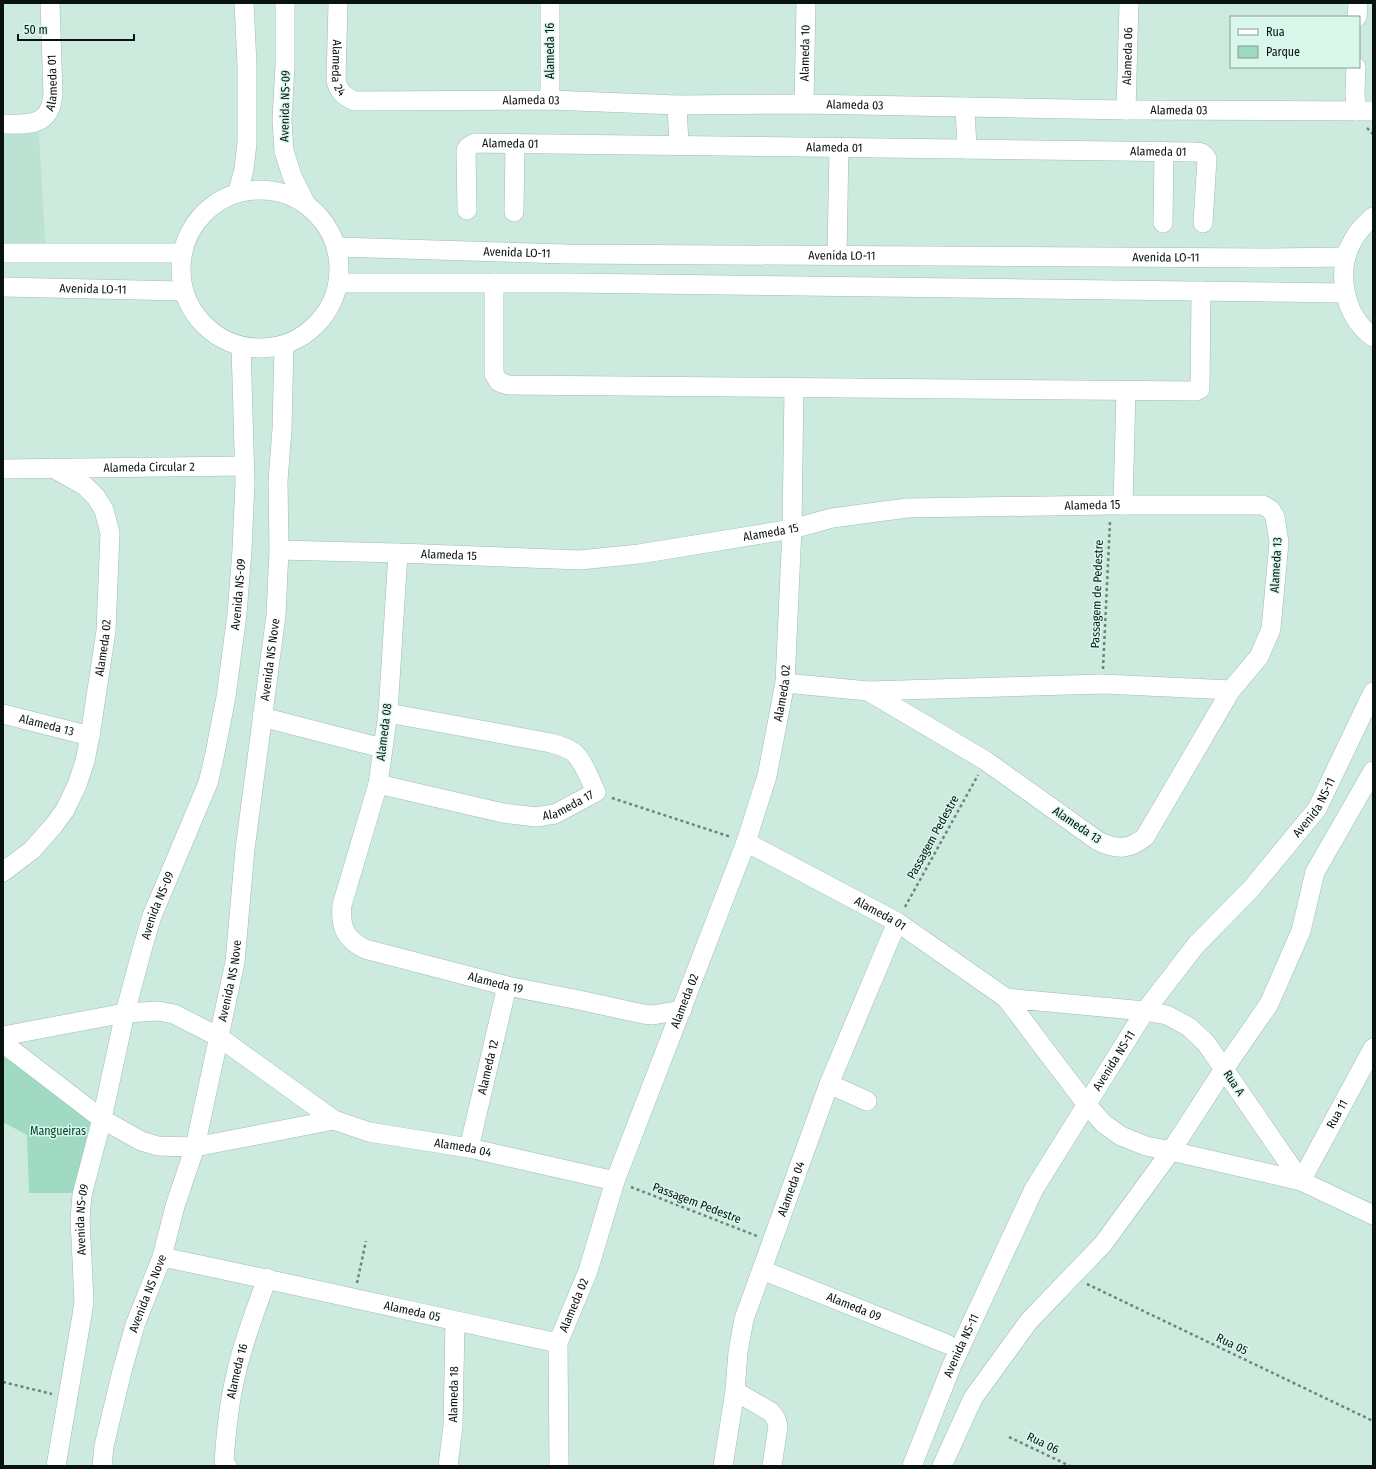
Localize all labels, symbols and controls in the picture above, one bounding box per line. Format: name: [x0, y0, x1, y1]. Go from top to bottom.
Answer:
scale bar: [18, 16, 134, 42]
legend: [1230, 16, 1360, 68]
text: 50 m: [24, 23, 48, 37]
street label: Alameda 16: [543, 23, 557, 79]
street label: Alameda 10: [797, 25, 813, 81]
text: Rua: [1266, 25, 1285, 39]
street label: Alameda 06: [1120, 27, 1135, 85]
street label: Alameda 24: [329, 40, 349, 99]
text: Parque: [1266, 45, 1300, 59]
street label: Alameda 01: [43, 54, 60, 113]
street label: Avenida NS-09: [277, 70, 293, 142]
street label: Alameda 03: [502, 93, 560, 107]
street label: Alameda 03: [826, 97, 884, 112]
street label: Alameda 03: [1150, 103, 1208, 117]
street label: Alameda 01: [482, 136, 539, 151]
street label: Alameda 01: [806, 140, 863, 155]
street label: Alameda 01: [1130, 144, 1186, 159]
street label: Avenida LO-11: [483, 244, 551, 261]
street label: Avenida LO-11: [808, 248, 876, 263]
street label: Avenida LO-11: [1132, 250, 1200, 265]
street label: Avenida LO-11: [59, 281, 127, 297]
street label: Alameda Circular 2: [103, 460, 195, 475]
street label: Alameda 15: [1064, 498, 1121, 513]
street label: Alameda 15: [742, 520, 801, 544]
street label: Alameda 13: [1268, 537, 1284, 593]
street label: Passagem de Pedestre: [1088, 539, 1106, 649]
street label: Alameda 15: [421, 547, 478, 563]
street label: Avenida NS-09: [228, 558, 248, 631]
street label: Avenida NS Nove: [258, 617, 282, 702]
street label: Alameda 02: [92, 619, 113, 677]
street label: Alameda 02: [771, 665, 793, 723]
street label: Alameda 08: [374, 702, 394, 762]
street label: Alameda 13: [18, 711, 75, 739]
street label: Avenida NS-11: [1290, 775, 1338, 840]
street label: Alameda 17: [542, 788, 596, 823]
street label: Passagem Pedestre: [904, 793, 962, 881]
street label: Alameda 13: [1050, 804, 1104, 846]
street label: Avenida NS-09: [138, 869, 177, 941]
street label: Alameda 01: [852, 894, 909, 933]
street label: Avenida NS Nove: [215, 939, 244, 1023]
street label: Alameda 19: [467, 969, 524, 996]
street label: Alameda 02: [668, 972, 701, 1030]
street label: Avenida NS-11: [1090, 1028, 1138, 1093]
street label: Alameda 12: [475, 1039, 501, 1096]
street label: Rua A: [1220, 1068, 1248, 1099]
street label: Rua 11: [1324, 1097, 1351, 1131]
park label: Mangueiras: [30, 1124, 86, 1138]
street label: Alameda 04: [433, 1136, 493, 1160]
street label: Alameda 04: [775, 1159, 808, 1218]
street label: Passagem Pedestre: [651, 1180, 743, 1226]
street label: Avenida NS-09: [73, 1182, 92, 1256]
street label: Avenida NS Nove: [126, 1252, 169, 1334]
street label: Alameda 02: [556, 1276, 591, 1334]
street label: Alameda 09: [825, 1290, 883, 1324]
street label: Alameda 05: [383, 1298, 442, 1324]
street label: Avenida NS-11: [941, 1312, 982, 1379]
street label: Rua 05: [1214, 1330, 1250, 1358]
street label: Alameda 16: [224, 1342, 251, 1400]
street label: Alameda 18: [446, 1366, 461, 1423]
street label: Rua 06: [1025, 1429, 1061, 1457]

